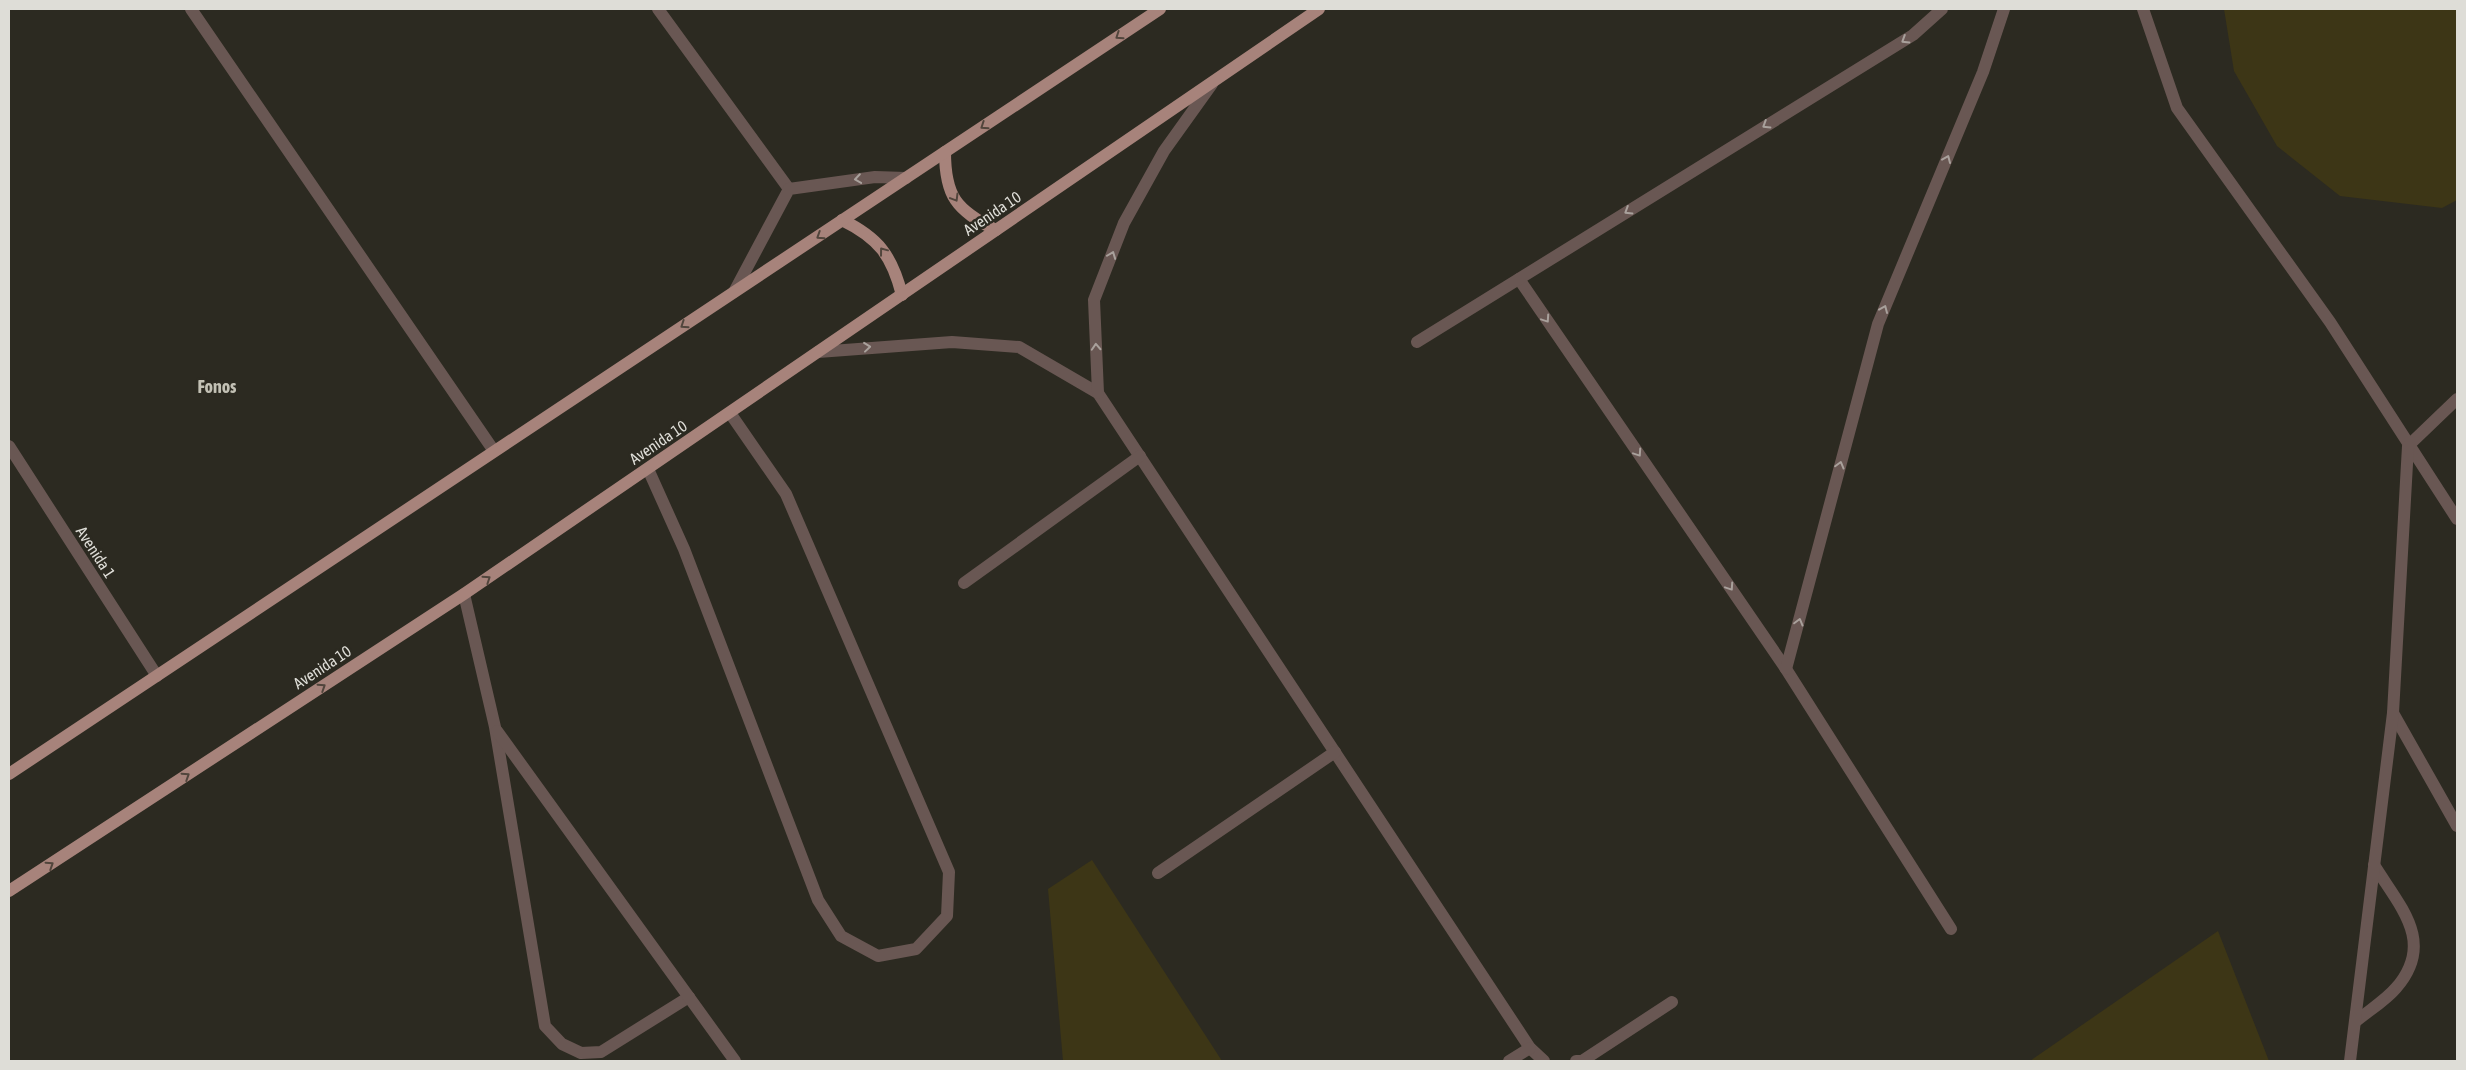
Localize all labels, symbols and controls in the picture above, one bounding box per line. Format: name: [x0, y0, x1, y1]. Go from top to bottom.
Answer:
one-way arrow: [1115, 30, 1125, 39]
one-way arrow: [1901, 34, 1910, 43]
one-way arrow: [1763, 119, 1772, 129]
one-way arrow: [980, 120, 990, 129]
one-way arrow: [1940, 155, 1951, 164]
one-way arrow: [853, 174, 862, 184]
street label: Avenida 10: [960, 187, 1024, 239]
one-way arrow: [949, 193, 959, 202]
one-way arrow: [1625, 205, 1634, 214]
one-way arrow: [816, 229, 825, 239]
one-way arrow: [880, 247, 889, 257]
one-way arrow: [1105, 251, 1116, 260]
one-way arrow: [1877, 305, 1888, 314]
one-way arrow: [1540, 313, 1549, 323]
one-way arrow: [680, 319, 690, 328]
one-way arrow: [863, 342, 871, 353]
one-way arrow: [1091, 342, 1101, 350]
district label: Fonos: [198, 376, 237, 397]
street label: Avenida 10: [626, 416, 690, 468]
one-way arrow: [1632, 447, 1641, 457]
one-way arrow: [1834, 461, 1845, 470]
street label: Avenida 1: [73, 523, 119, 581]
one-way arrow: [482, 575, 491, 585]
one-way arrow: [1724, 581, 1733, 591]
one-way arrow: [1793, 618, 1804, 627]
street label: Avenida 10: [290, 642, 354, 692]
one-way arrow: [316, 684, 325, 693]
one-way arrow: [180, 773, 189, 782]
one-way arrow: [44, 861, 53, 871]

